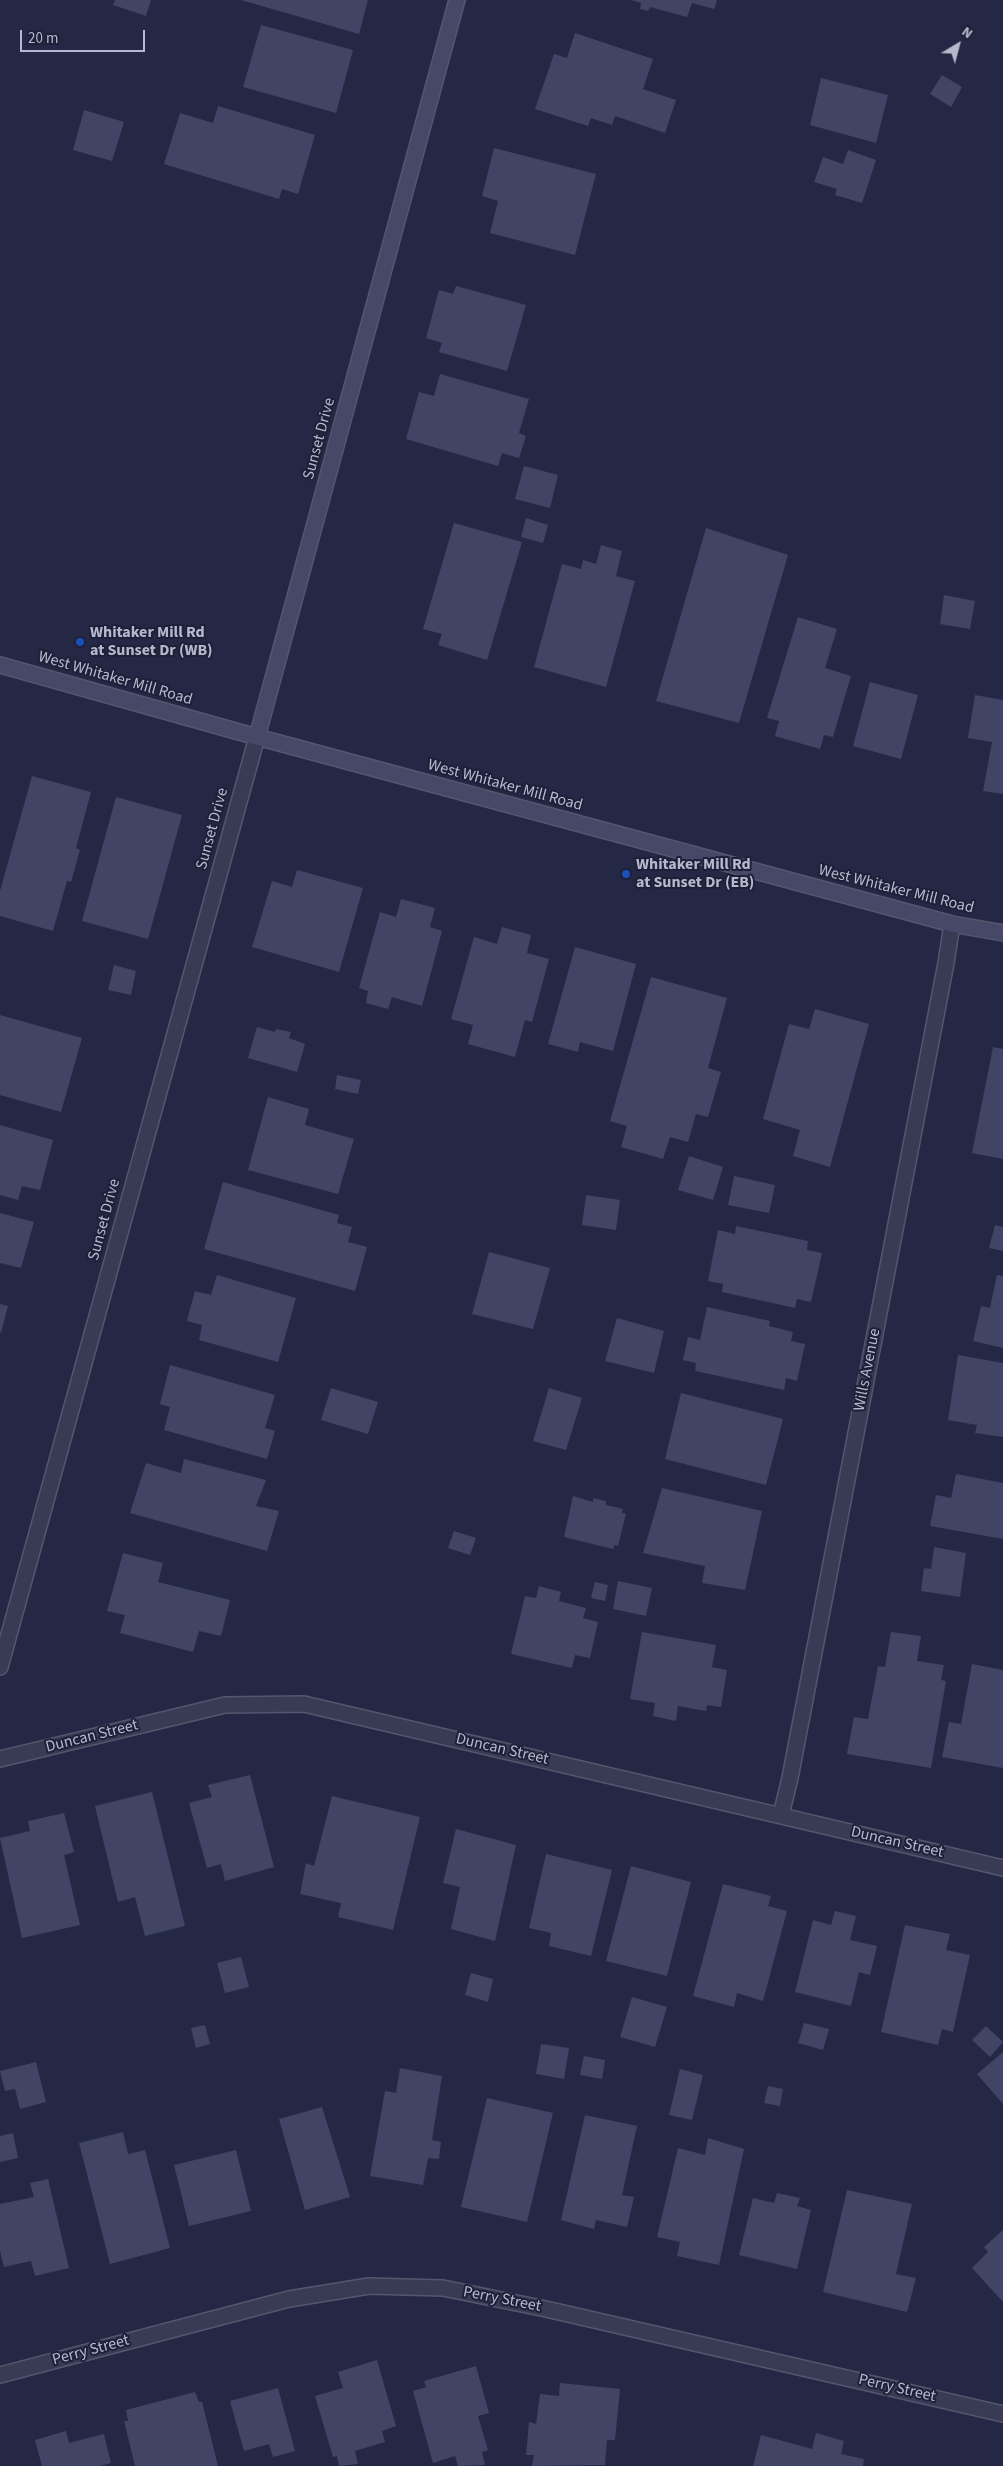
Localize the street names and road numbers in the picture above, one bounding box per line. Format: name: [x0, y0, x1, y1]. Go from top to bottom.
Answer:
street label: Sunset Drive: [300, 396, 340, 482]
street label: West Whitaker Mill Road: [36, 648, 194, 710]
street label: West Whitaker Mill Road: [426, 756, 584, 816]
street label: Sunset Drive: [193, 786, 233, 872]
street label: West Whitaker Mill Road: [816, 861, 976, 919]
street label: Sunset Drive: [85, 1177, 125, 1263]
street label: Wills Avenue: [851, 1327, 885, 1413]
street label: Duncan Street: [44, 1716, 140, 1758]
street label: Duncan Street: [454, 1730, 550, 1770]
street label: Duncan Street: [849, 1823, 945, 1863]
street label: Perry Street: [461, 2283, 543, 2317]
street label: Perry Street: [50, 2332, 132, 2370]
street label: Perry Street: [856, 2371, 938, 2407]

